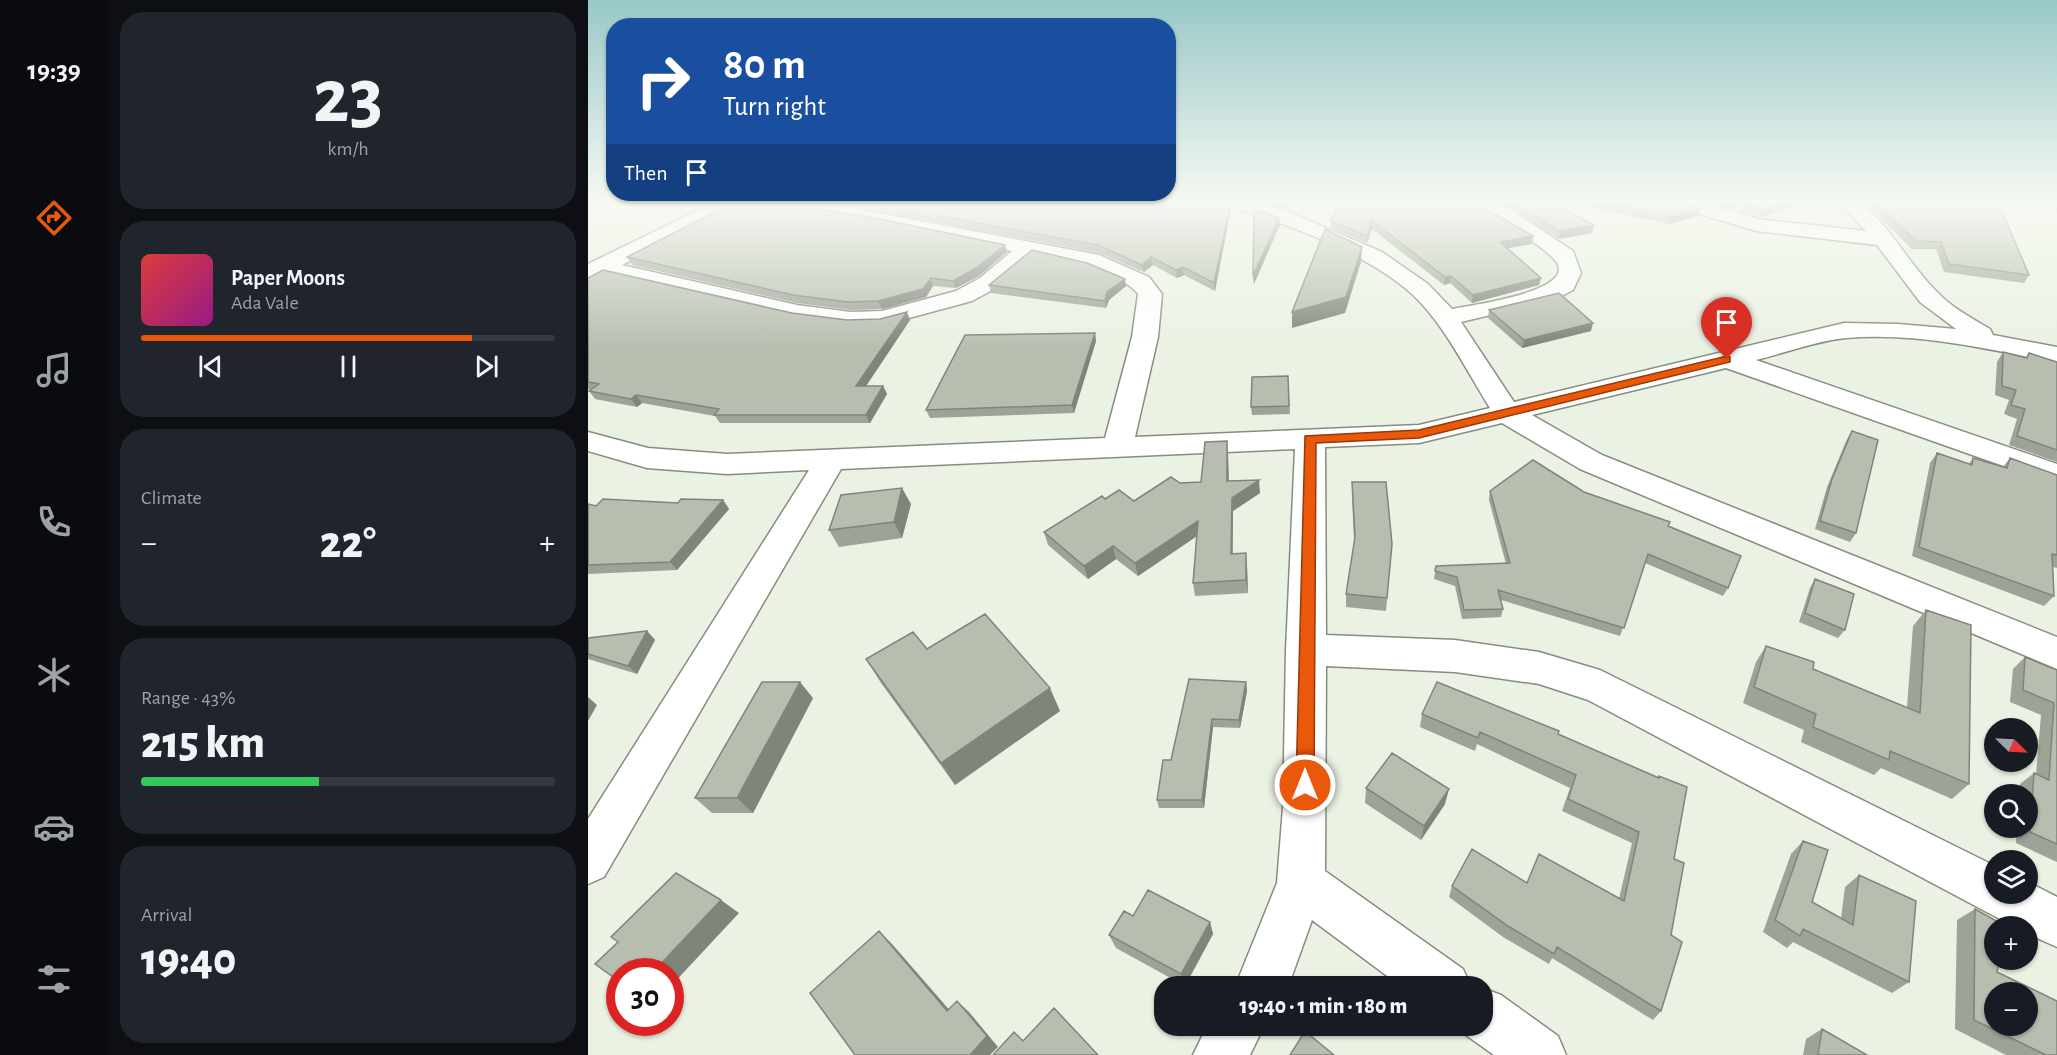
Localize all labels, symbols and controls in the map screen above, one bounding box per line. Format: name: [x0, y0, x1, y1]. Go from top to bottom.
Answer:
icon: right: [624, 42, 702, 120]
text: 80 m: [723, 44, 806, 86]
text: 19:39: [27, 57, 81, 84]
text: 23: [313, 59, 383, 137]
text: Turn right: [723, 93, 826, 120]
text: km/h: [327, 139, 369, 159]
icon: arrive: [680, 156, 713, 189]
text: Then: [624, 162, 668, 184]
icon: directions: [33, 197, 75, 239]
text: Paper Moons: [231, 267, 345, 289]
text: Ada Vale: [231, 293, 299, 313]
pin: [1701, 297, 1752, 359]
icon: arrive: [1710, 306, 1743, 339]
icon: music: [33, 349, 75, 391]
icon: previous: [194, 350, 227, 383]
icon: pause: [332, 350, 365, 383]
icon: next: [470, 350, 503, 383]
text: Climate: [141, 488, 202, 508]
icon: phone: [33, 501, 75, 543]
text: 22°: [320, 521, 376, 566]
text: −: [141, 527, 157, 560]
text: +: [539, 527, 555, 560]
icon: climate: [33, 654, 75, 696]
text: Range · 43%: [141, 688, 236, 708]
north arrow: [1984, 718, 2038, 772]
map controls: [1984, 718, 2038, 1036]
text: 215 km: [141, 721, 265, 766]
position arrow: [1273, 753, 1337, 817]
button: search: [1984, 784, 2038, 838]
icon: car: [33, 806, 75, 848]
button: layers: [1984, 850, 2038, 904]
text: Arrival: [141, 905, 192, 925]
button: +: [1984, 916, 2038, 970]
text: 19:40: [141, 938, 236, 983]
icon: filters: [33, 958, 75, 1000]
speed limit sign: 30: [606, 958, 684, 1036]
button: −: [1984, 982, 2038, 1036]
text: 19:40 · 1 min · 180 m: [1240, 995, 1407, 1017]

